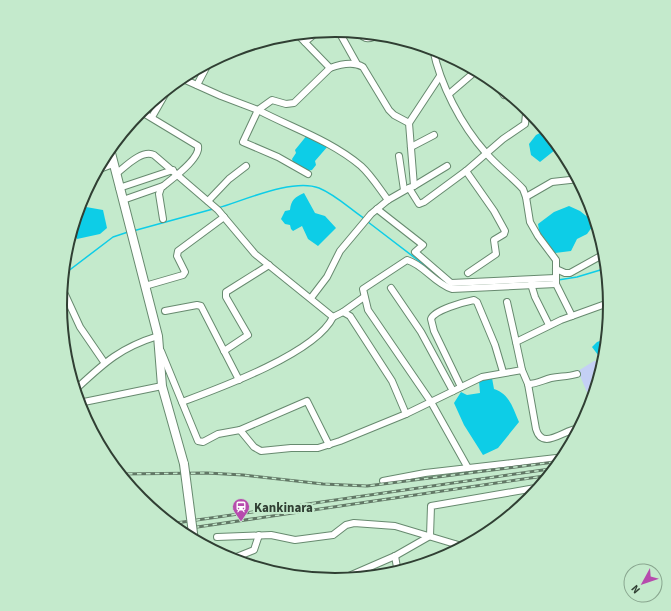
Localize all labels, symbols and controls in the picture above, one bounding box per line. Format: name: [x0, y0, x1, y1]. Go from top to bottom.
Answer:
station icon: Kankinara: [231, 497, 251, 522]
place label: Kankinara: [254, 499, 313, 517]
north arrow: [623, 563, 663, 603]
text: N: [628, 581, 644, 597]

